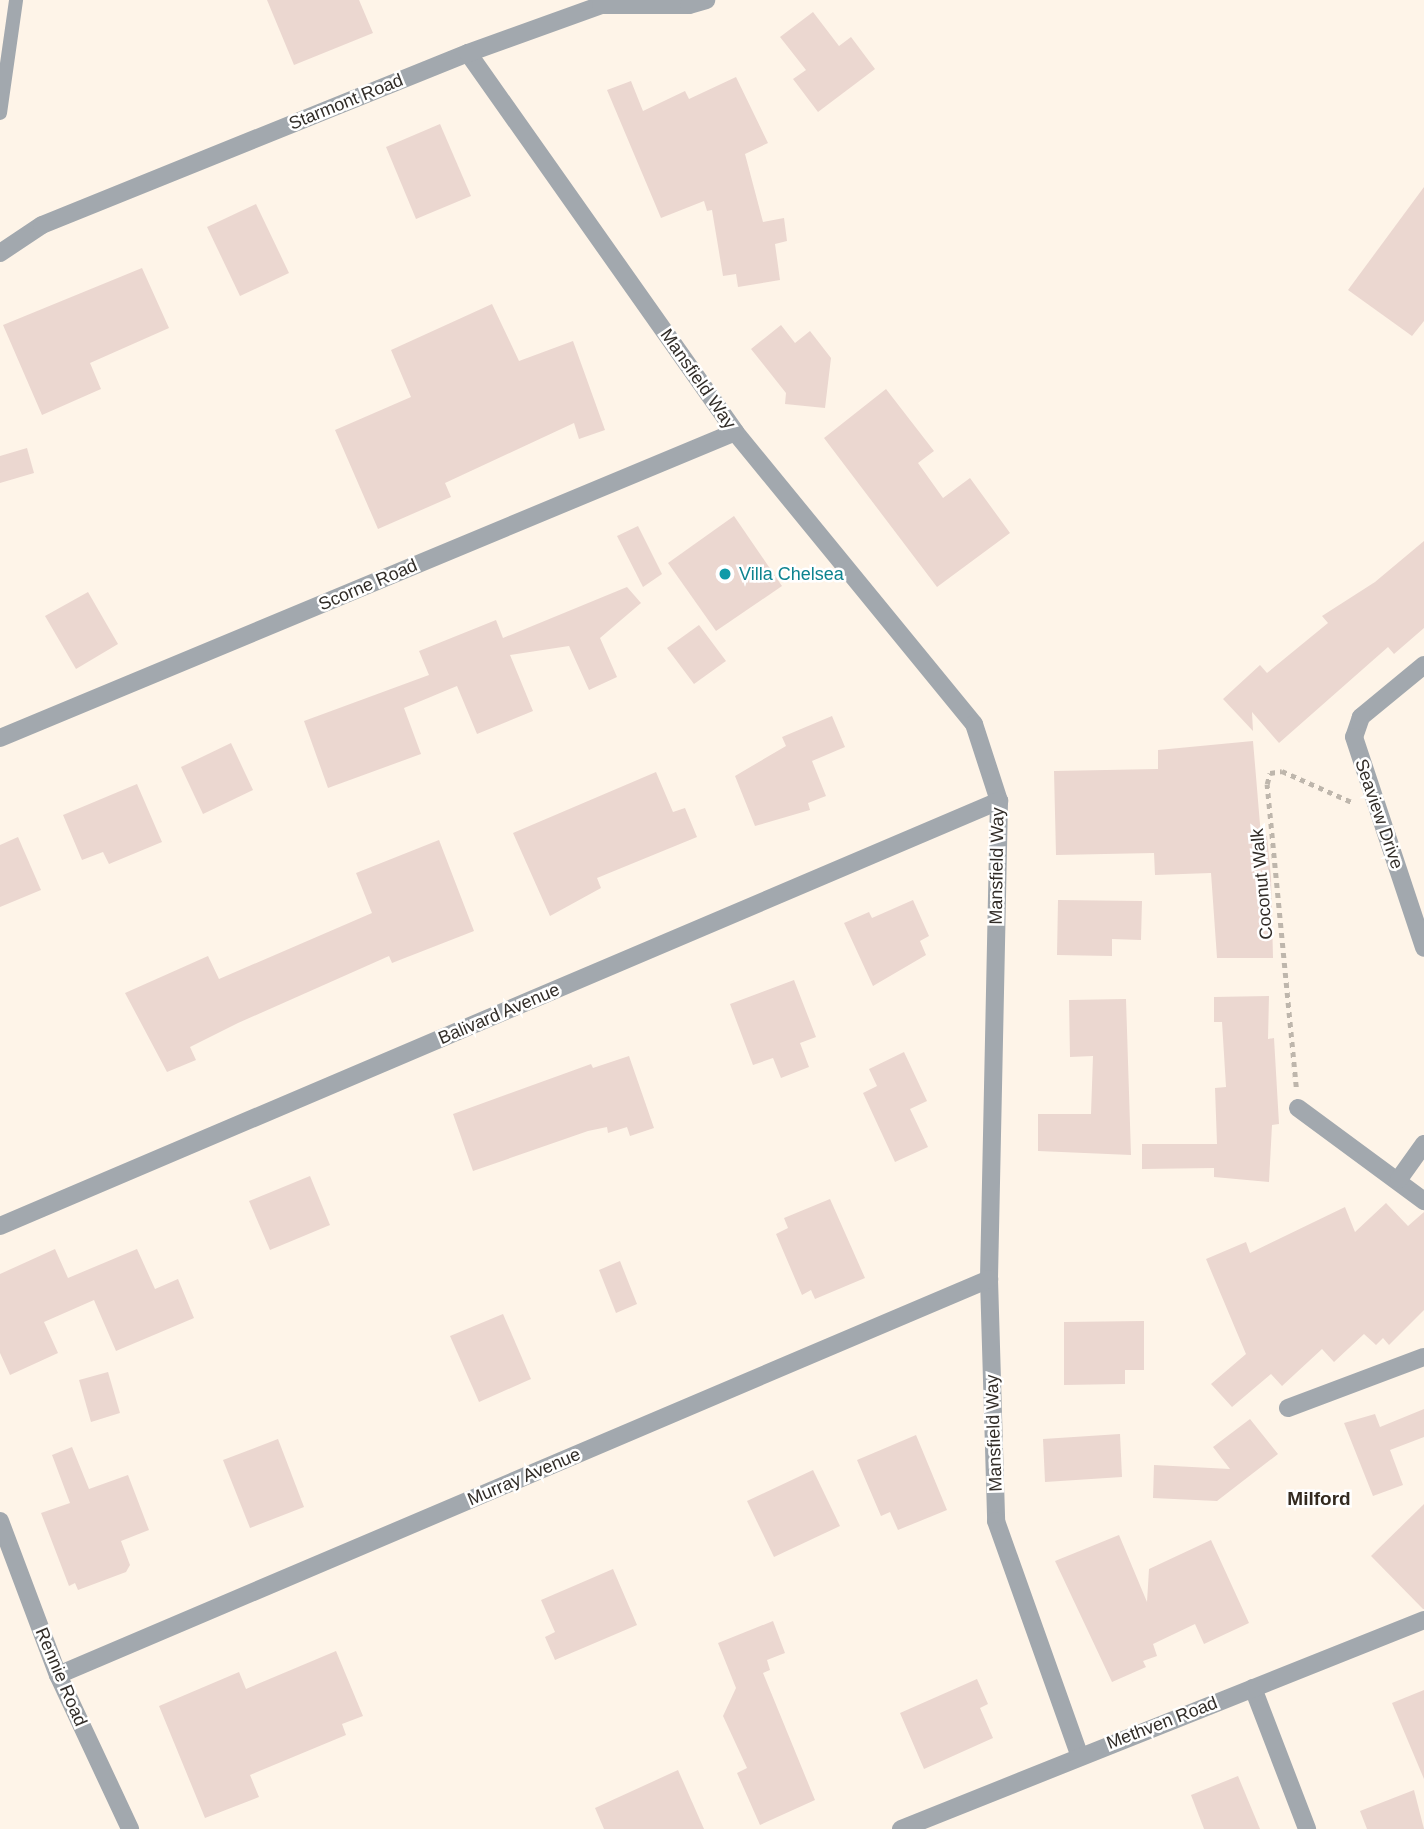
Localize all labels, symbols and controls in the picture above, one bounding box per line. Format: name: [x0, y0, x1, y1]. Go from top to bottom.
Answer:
street label: Starmont Road: [286, 69, 406, 135]
street label: Mansfield Way: [655, 325, 741, 433]
street label: Scorne Road: [315, 555, 421, 615]
place label: Villa Chelsea: [739, 563, 844, 585]
marker: Villa Chelsea: [717, 566, 733, 582]
street label: Seaview Drive: [1350, 756, 1408, 872]
street label: Mansfield Way: [985, 807, 1009, 925]
street label: Coconut Walk: [1246, 828, 1278, 940]
street label: Balivard Avenue: [435, 979, 563, 1049]
street label: Mansfield Way: [981, 1374, 1007, 1492]
street label: Murray Avenue: [464, 1443, 584, 1511]
district label: Milford: [1287, 1488, 1351, 1510]
street label: Rennie Road: [31, 1624, 91, 1730]
street label: Methven Road: [1103, 1692, 1221, 1754]

